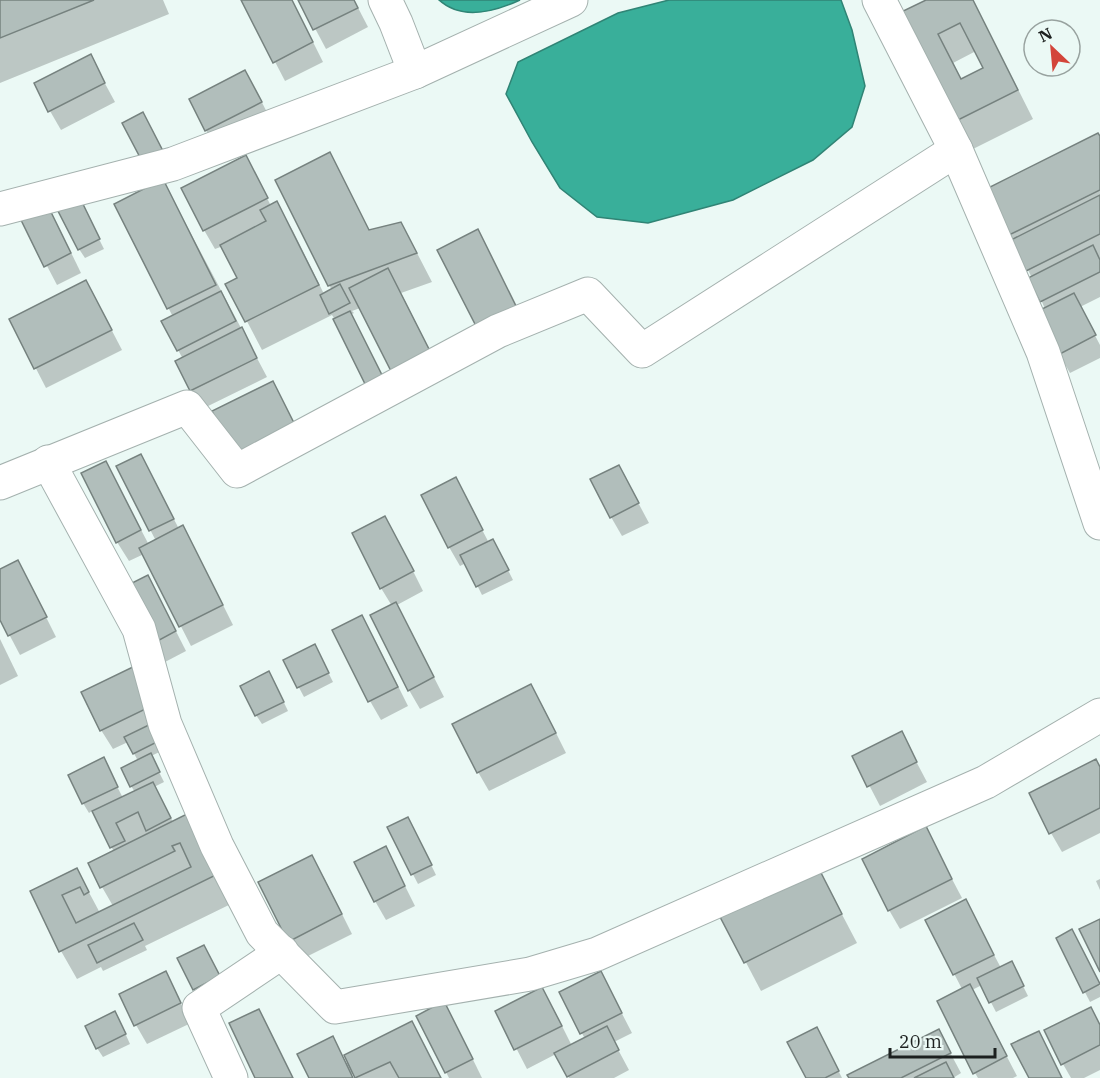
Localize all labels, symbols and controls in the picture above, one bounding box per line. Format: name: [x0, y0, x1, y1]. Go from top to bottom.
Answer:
north arrow: [1022, 18, 1082, 78]
text: N: [1035, 23, 1055, 46]
scale bar: [890, 1021, 995, 1059]
text: 20 m: [899, 1030, 942, 1053]

